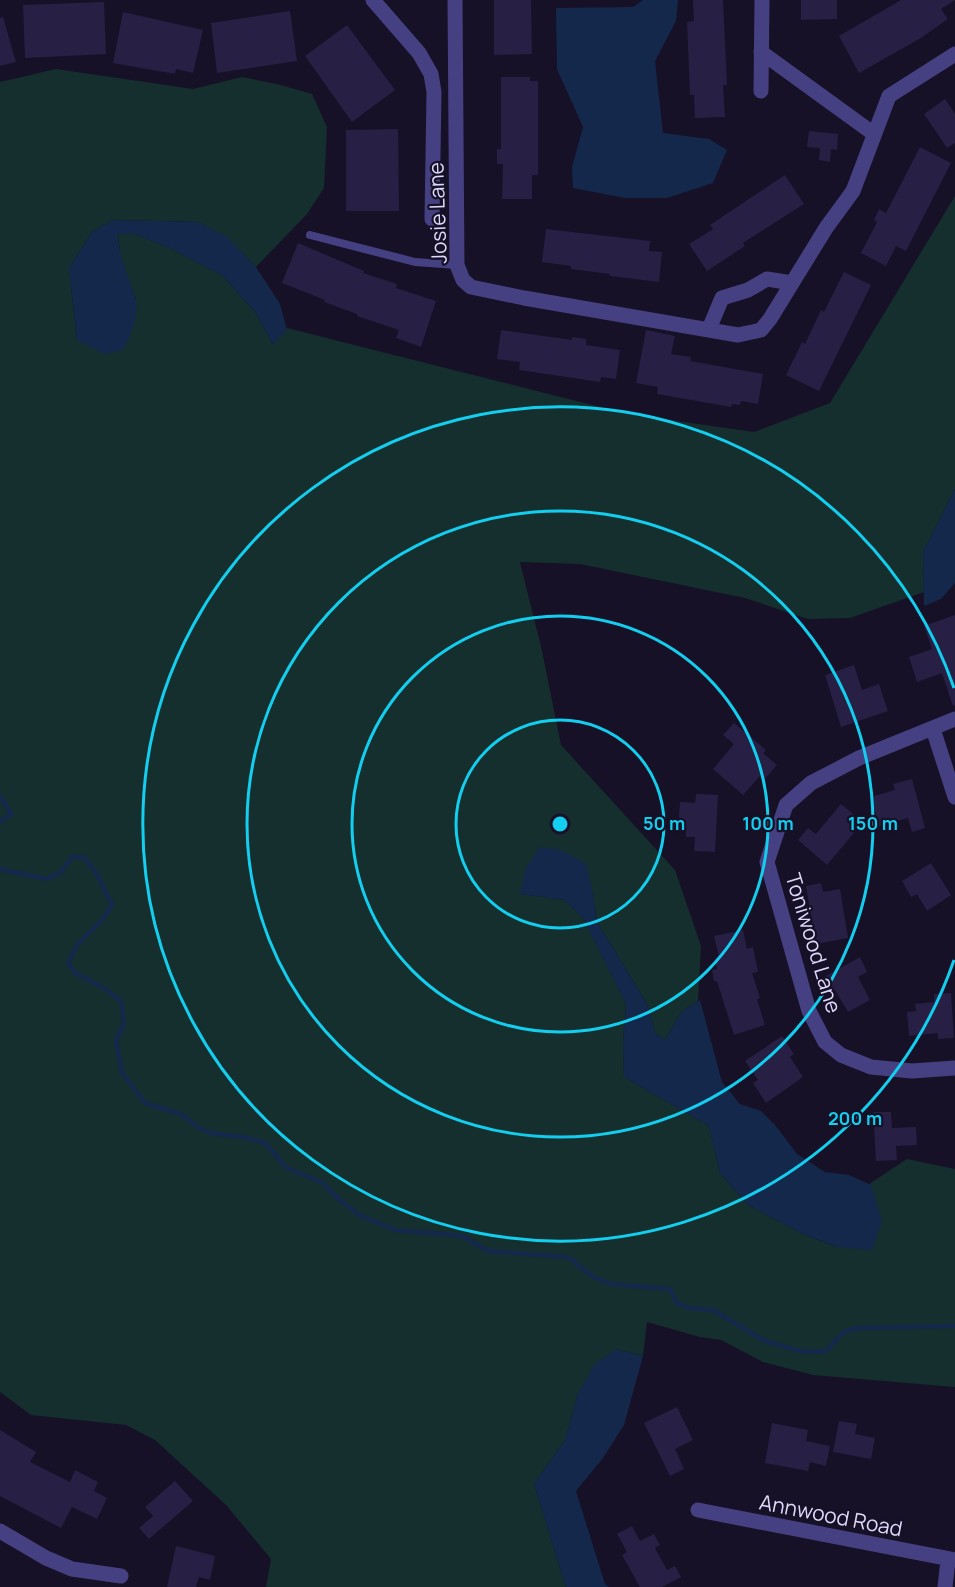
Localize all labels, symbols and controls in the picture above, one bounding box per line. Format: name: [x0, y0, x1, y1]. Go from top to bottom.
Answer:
street label: Josie Lane: [421, 162, 453, 264]
text: 50 m: [643, 811, 685, 835]
text: 100 m: [742, 811, 794, 835]
text: 150 m: [848, 811, 898, 835]
centre of rings: [550, 814, 570, 834]
street label: Toniwood Lane: [779, 870, 849, 1016]
text: 200 m: [828, 1106, 882, 1130]
street label: Annwood Road: [757, 1487, 905, 1543]

